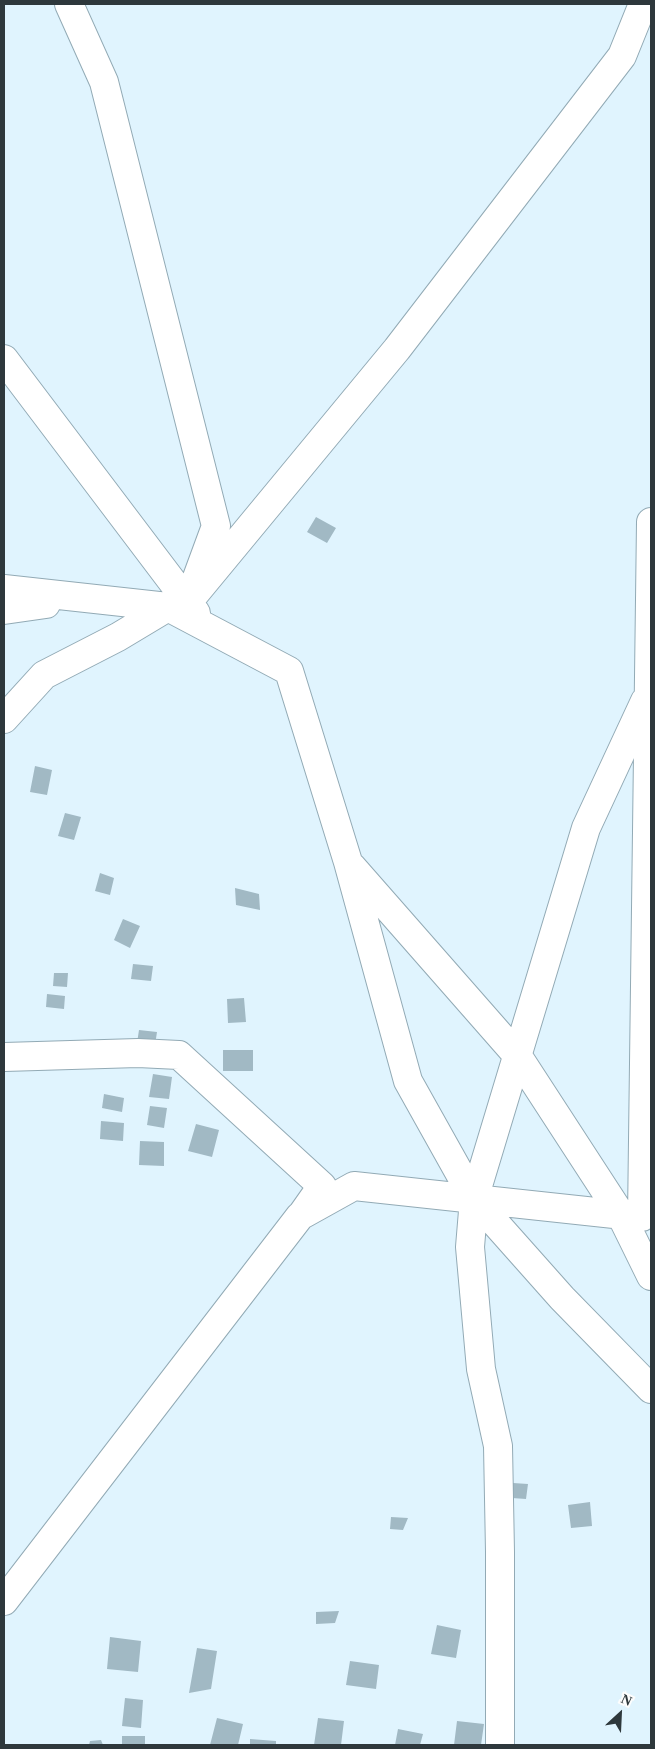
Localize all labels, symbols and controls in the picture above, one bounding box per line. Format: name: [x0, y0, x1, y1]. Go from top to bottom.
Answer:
north arrow: [595, 1689, 645, 1739]
text: N: [619, 1691, 634, 1709]

